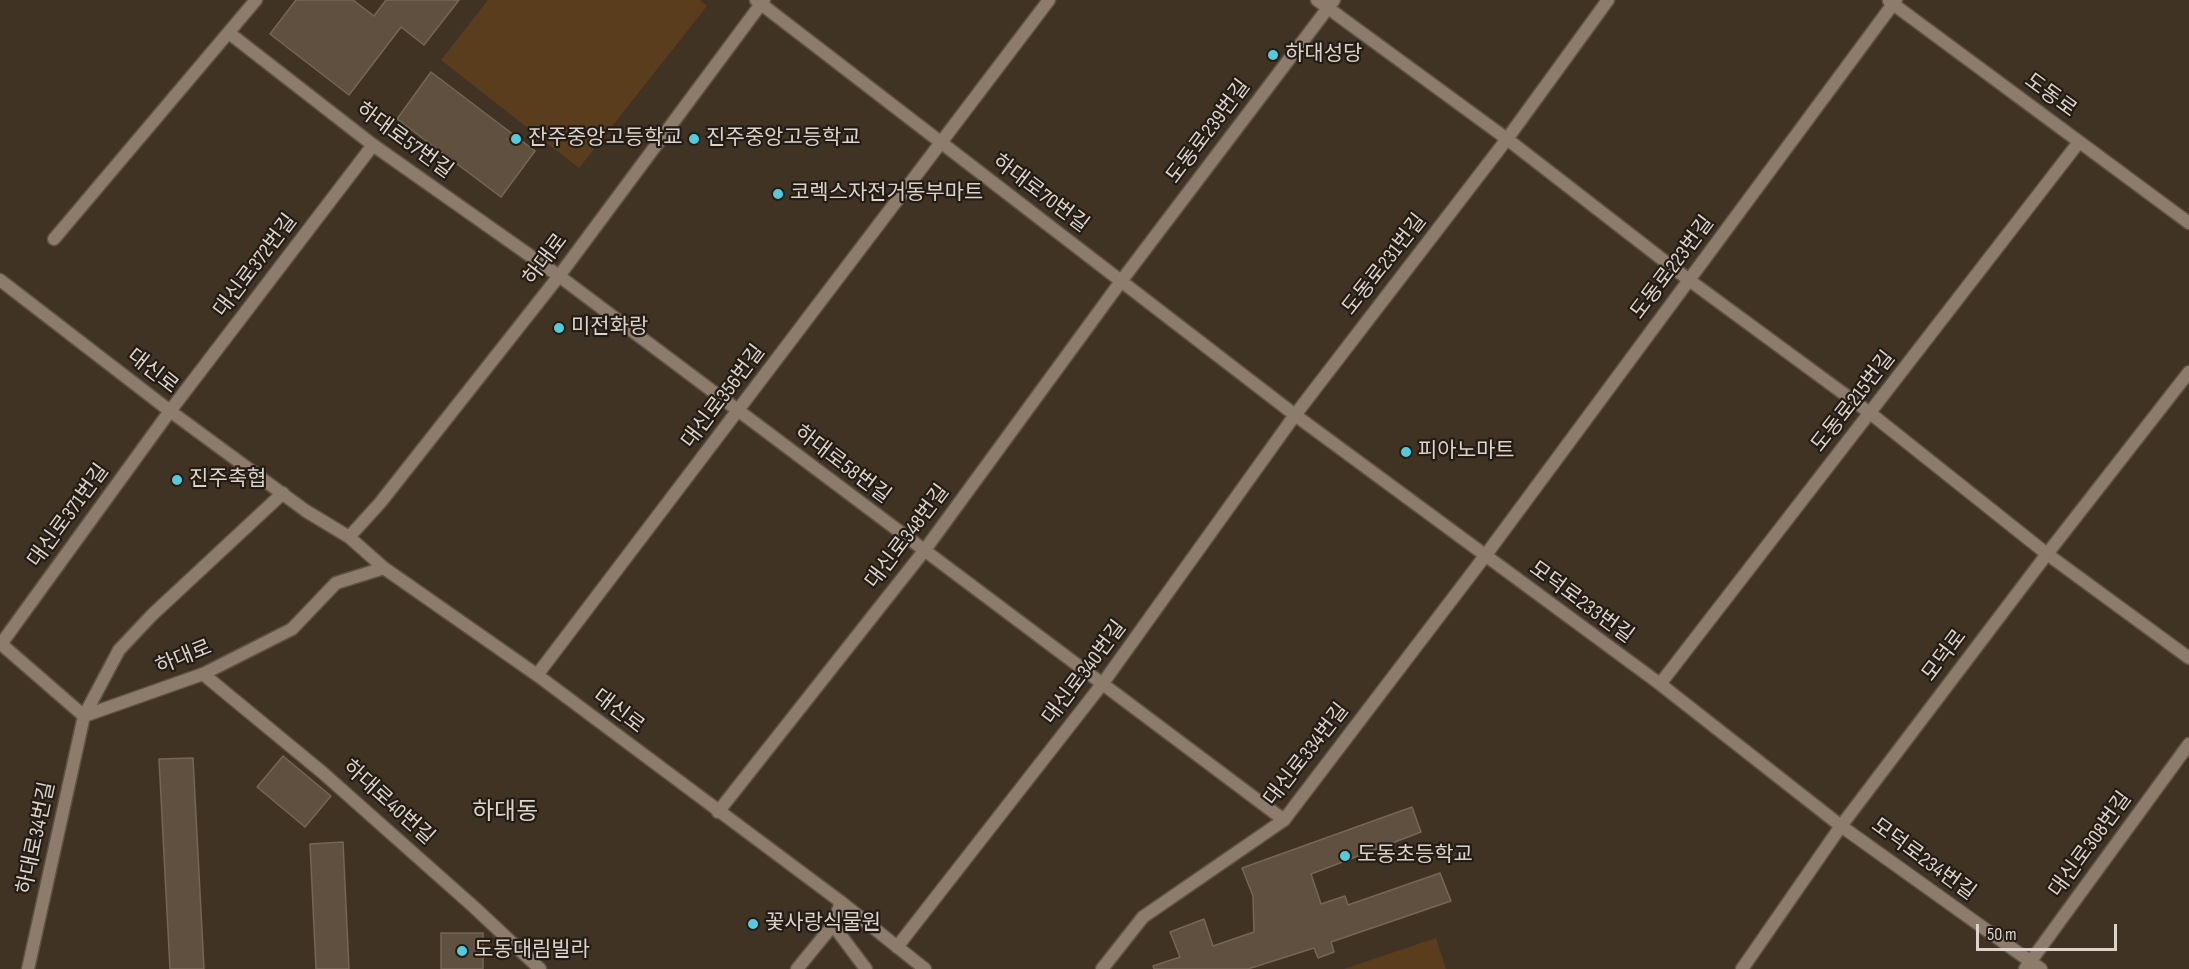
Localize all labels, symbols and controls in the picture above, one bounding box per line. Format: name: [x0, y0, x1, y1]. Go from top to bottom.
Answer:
place label: 하대성당: [1285, 42, 1362, 68]
marker: 하대성당: [1266, 48, 1280, 62]
street label: 도동로: [2019, 69, 2081, 123]
street label: 도동로239번길: [1162, 75, 1256, 189]
street label: 하대로57번길: [351, 97, 457, 185]
place label: 잔주중앙고등학교: [528, 126, 683, 152]
place label: 진주중앙고등학교: [706, 126, 861, 152]
marker: 잔주중앙고등학교: [509, 132, 523, 146]
marker: 진주중앙고등학교: [687, 132, 701, 146]
street label: 하대로70번길: [987, 150, 1093, 238]
place label: 코렉스자전거동부마트: [790, 181, 983, 207]
marker: 코렉스자전거동부마트: [771, 187, 785, 201]
street label: 도동로231번길: [1338, 209, 1432, 321]
street label: 대신로372번길: [209, 210, 303, 322]
street label: 도동로223번길: [1626, 211, 1720, 325]
street label: 하대로: [518, 229, 574, 291]
place label: 미전화랑: [571, 315, 648, 341]
marker: 미전화랑: [552, 321, 566, 335]
street label: 대신로356번길: [677, 340, 771, 454]
street label: 대신로: [121, 344, 183, 400]
street label: 도동로215번길: [1807, 347, 1901, 457]
street label: 하대로58번길: [789, 421, 895, 509]
place label: 피아노마트: [1418, 439, 1515, 465]
marker: 피아노마트: [1399, 445, 1413, 459]
street label: 대신로371번길: [23, 460, 115, 572]
place label: 진주축협: [189, 467, 266, 493]
marker: 진주축협: [170, 473, 184, 487]
street label: 대신로348번길: [861, 480, 955, 594]
street label: 모덕로233번길: [1524, 557, 1638, 649]
street label: 대신로340번길: [1038, 616, 1132, 730]
street label: 모덕로: [1917, 625, 1973, 687]
street label: 하대로: [152, 635, 216, 681]
street label: 대신로: [587, 684, 649, 740]
street label: 대신로334번길: [1259, 699, 1355, 811]
street label: 하대로40번길: [337, 755, 439, 851]
street label: 하대로34번길: [13, 780, 61, 896]
street label: 대신로308번길: [2044, 787, 2138, 903]
district label: 하대동: [472, 799, 538, 827]
street label: 모덕로234번길: [1866, 814, 1980, 906]
place label: 도동초등학교: [1357, 843, 1473, 869]
marker: 도동초등학교: [1338, 849, 1352, 863]
place label: 꽃사랑식물원: [765, 911, 881, 937]
scale bar: [1979, 912, 2120, 950]
marker: 꽃사랑식물원: [746, 917, 760, 931]
text: 50 m: [1987, 924, 2017, 945]
place label: 도동대림빌라: [474, 938, 590, 964]
marker: 도동대림빌라: [455, 944, 469, 958]

